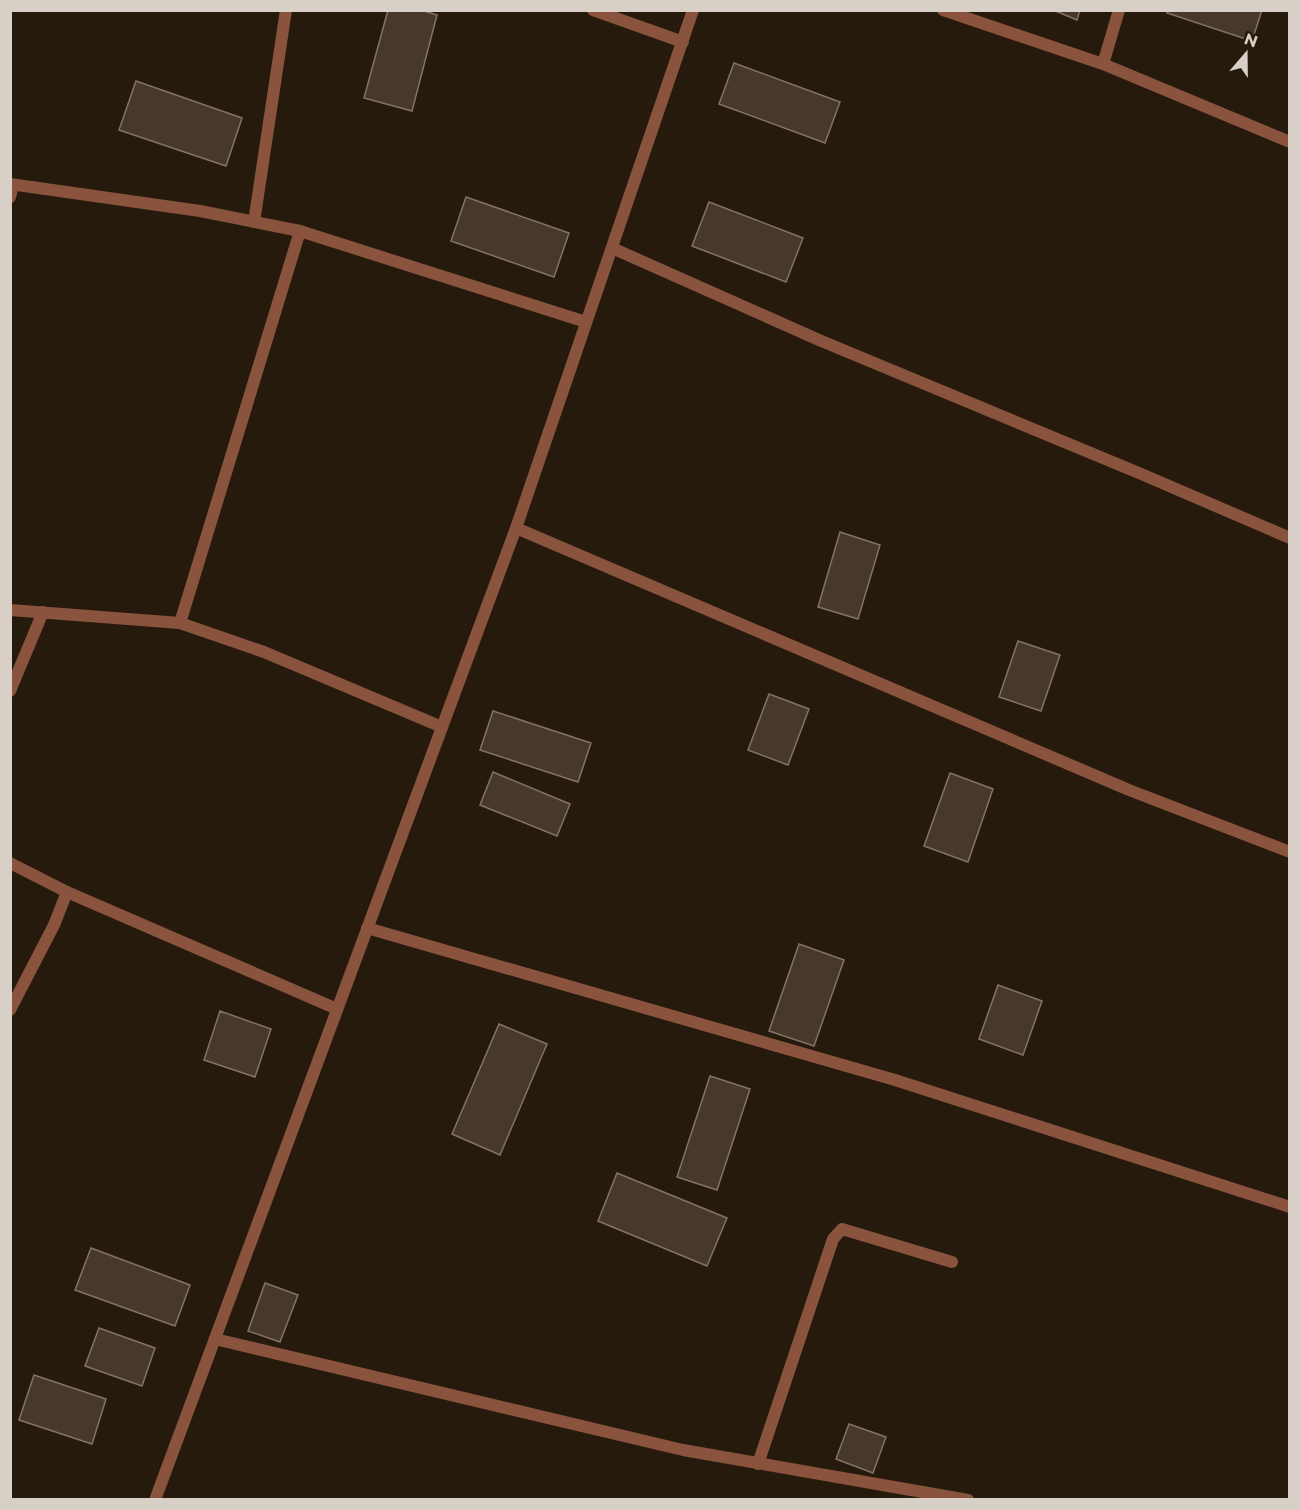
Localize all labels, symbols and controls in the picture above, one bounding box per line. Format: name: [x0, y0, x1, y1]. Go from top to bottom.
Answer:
north arrow: [1216, 24, 1276, 84]
text: N: [1242, 29, 1260, 52]

